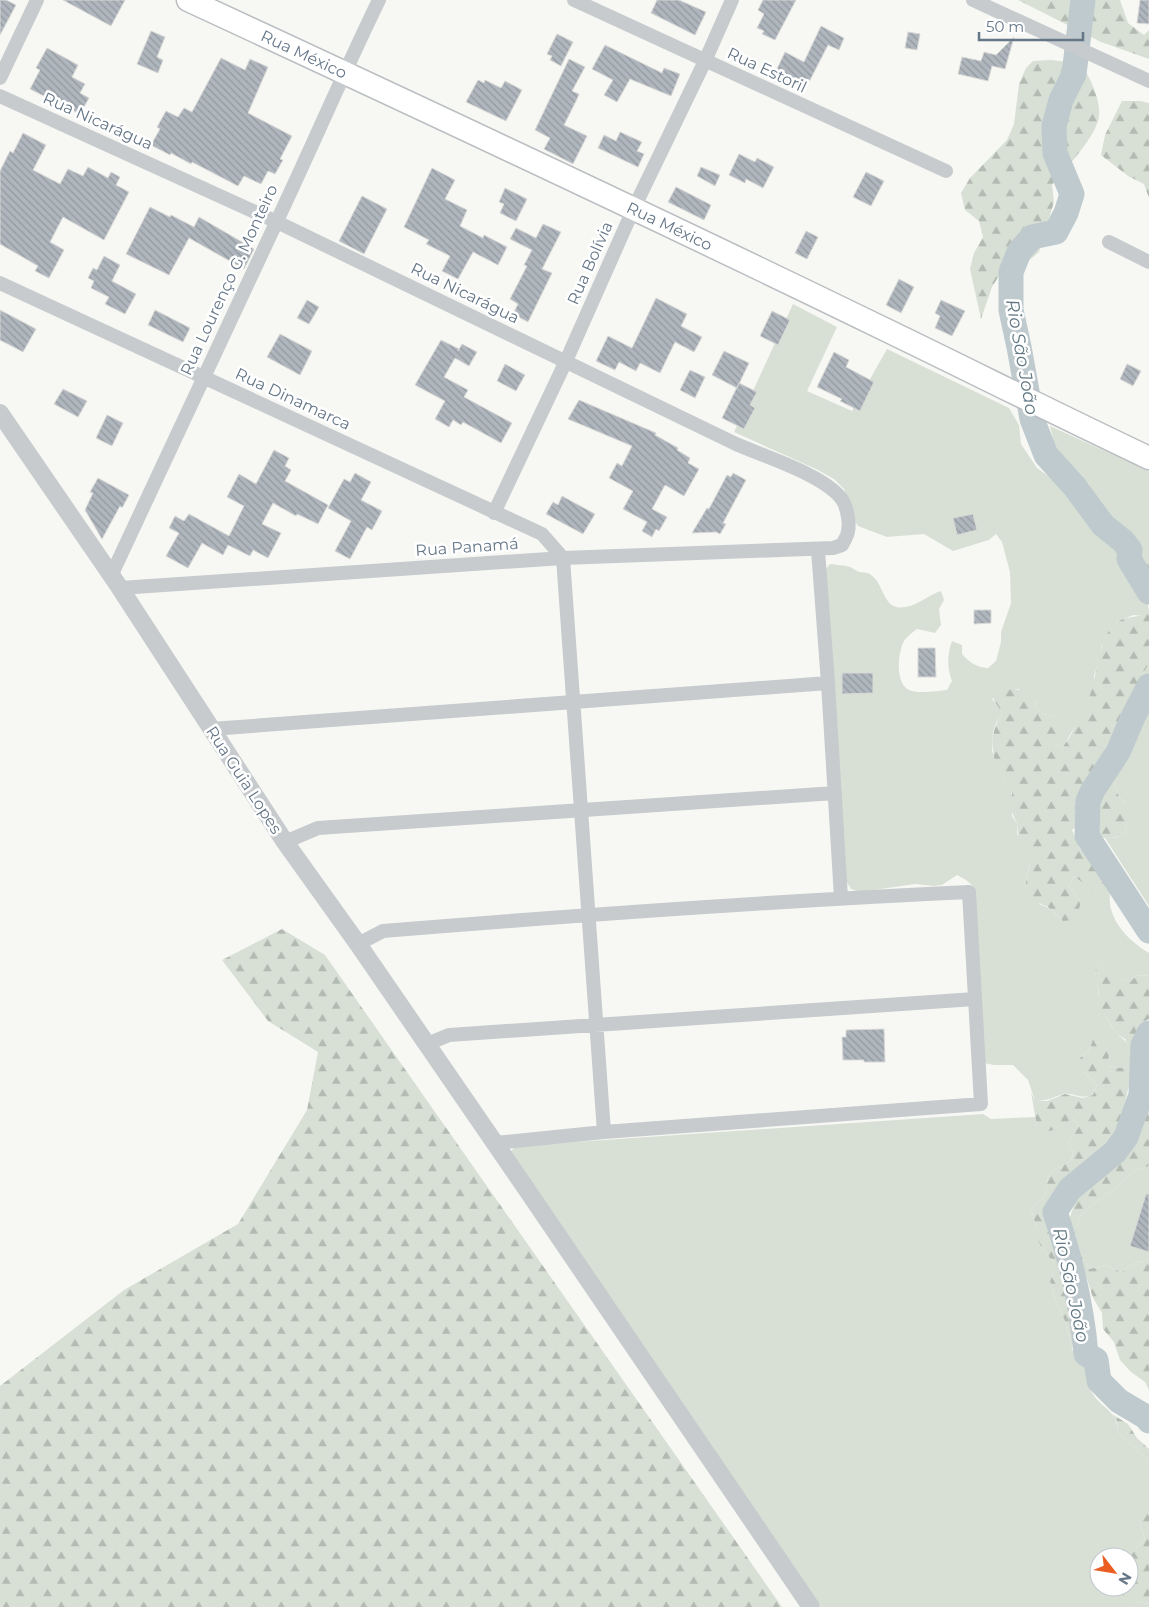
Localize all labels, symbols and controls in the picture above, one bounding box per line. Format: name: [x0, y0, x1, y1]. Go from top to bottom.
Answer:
scale bar: [979, 10, 1083, 42]
text: 50 m: [986, 17, 1024, 36]
street label: Rua México: [258, 26, 350, 82]
street label: Rua Estoril: [724, 43, 810, 97]
street label: Rua Nicarágua: [40, 88, 156, 154]
street label: Rua Lourenço G. Monteiro: [176, 182, 282, 378]
street label: Rua México: [624, 197, 716, 254]
street label: Rua Bolívia: [563, 218, 617, 308]
street label: Rua Nicarágua: [408, 259, 522, 327]
water label: Rio São João: [1001, 298, 1043, 416]
street label: Rua Dinamarca: [232, 364, 354, 434]
street label: Rua Panamá: [415, 534, 519, 560]
street label: Rua Guia Lopes: [202, 723, 286, 838]
water label: Rio São João: [1048, 1226, 1094, 1344]
north arrow: [1089, 1547, 1139, 1597]
text: N: [1115, 1569, 1136, 1588]

